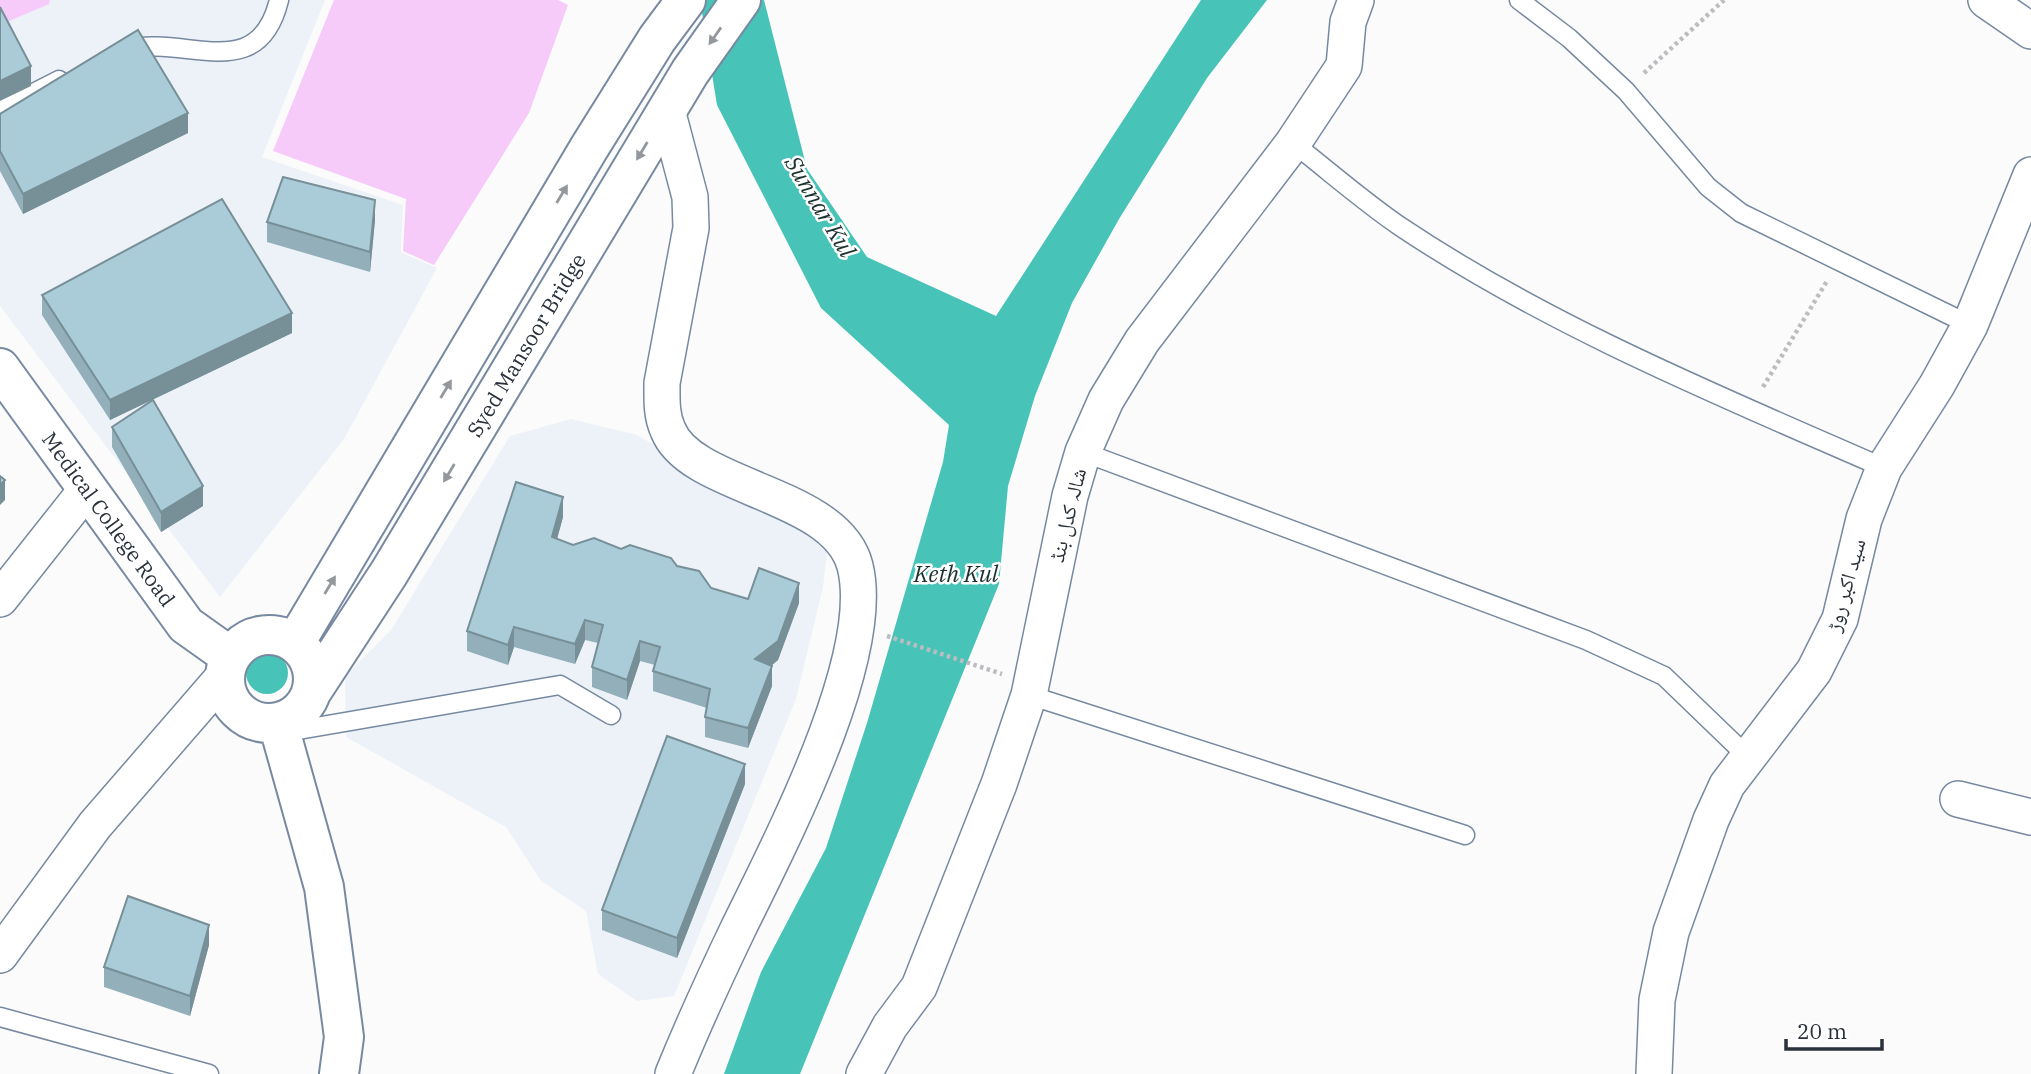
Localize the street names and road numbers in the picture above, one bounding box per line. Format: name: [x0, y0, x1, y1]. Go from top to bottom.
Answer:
street label: Syed Mansoor Bridge: [460, 248, 592, 442]
street label: Medical College Road: [36, 426, 182, 612]
street label: شالہ کدل بنڈ: [1042, 465, 1092, 565]
street label: سید اکبر روڑ: [1818, 535, 1872, 636]

